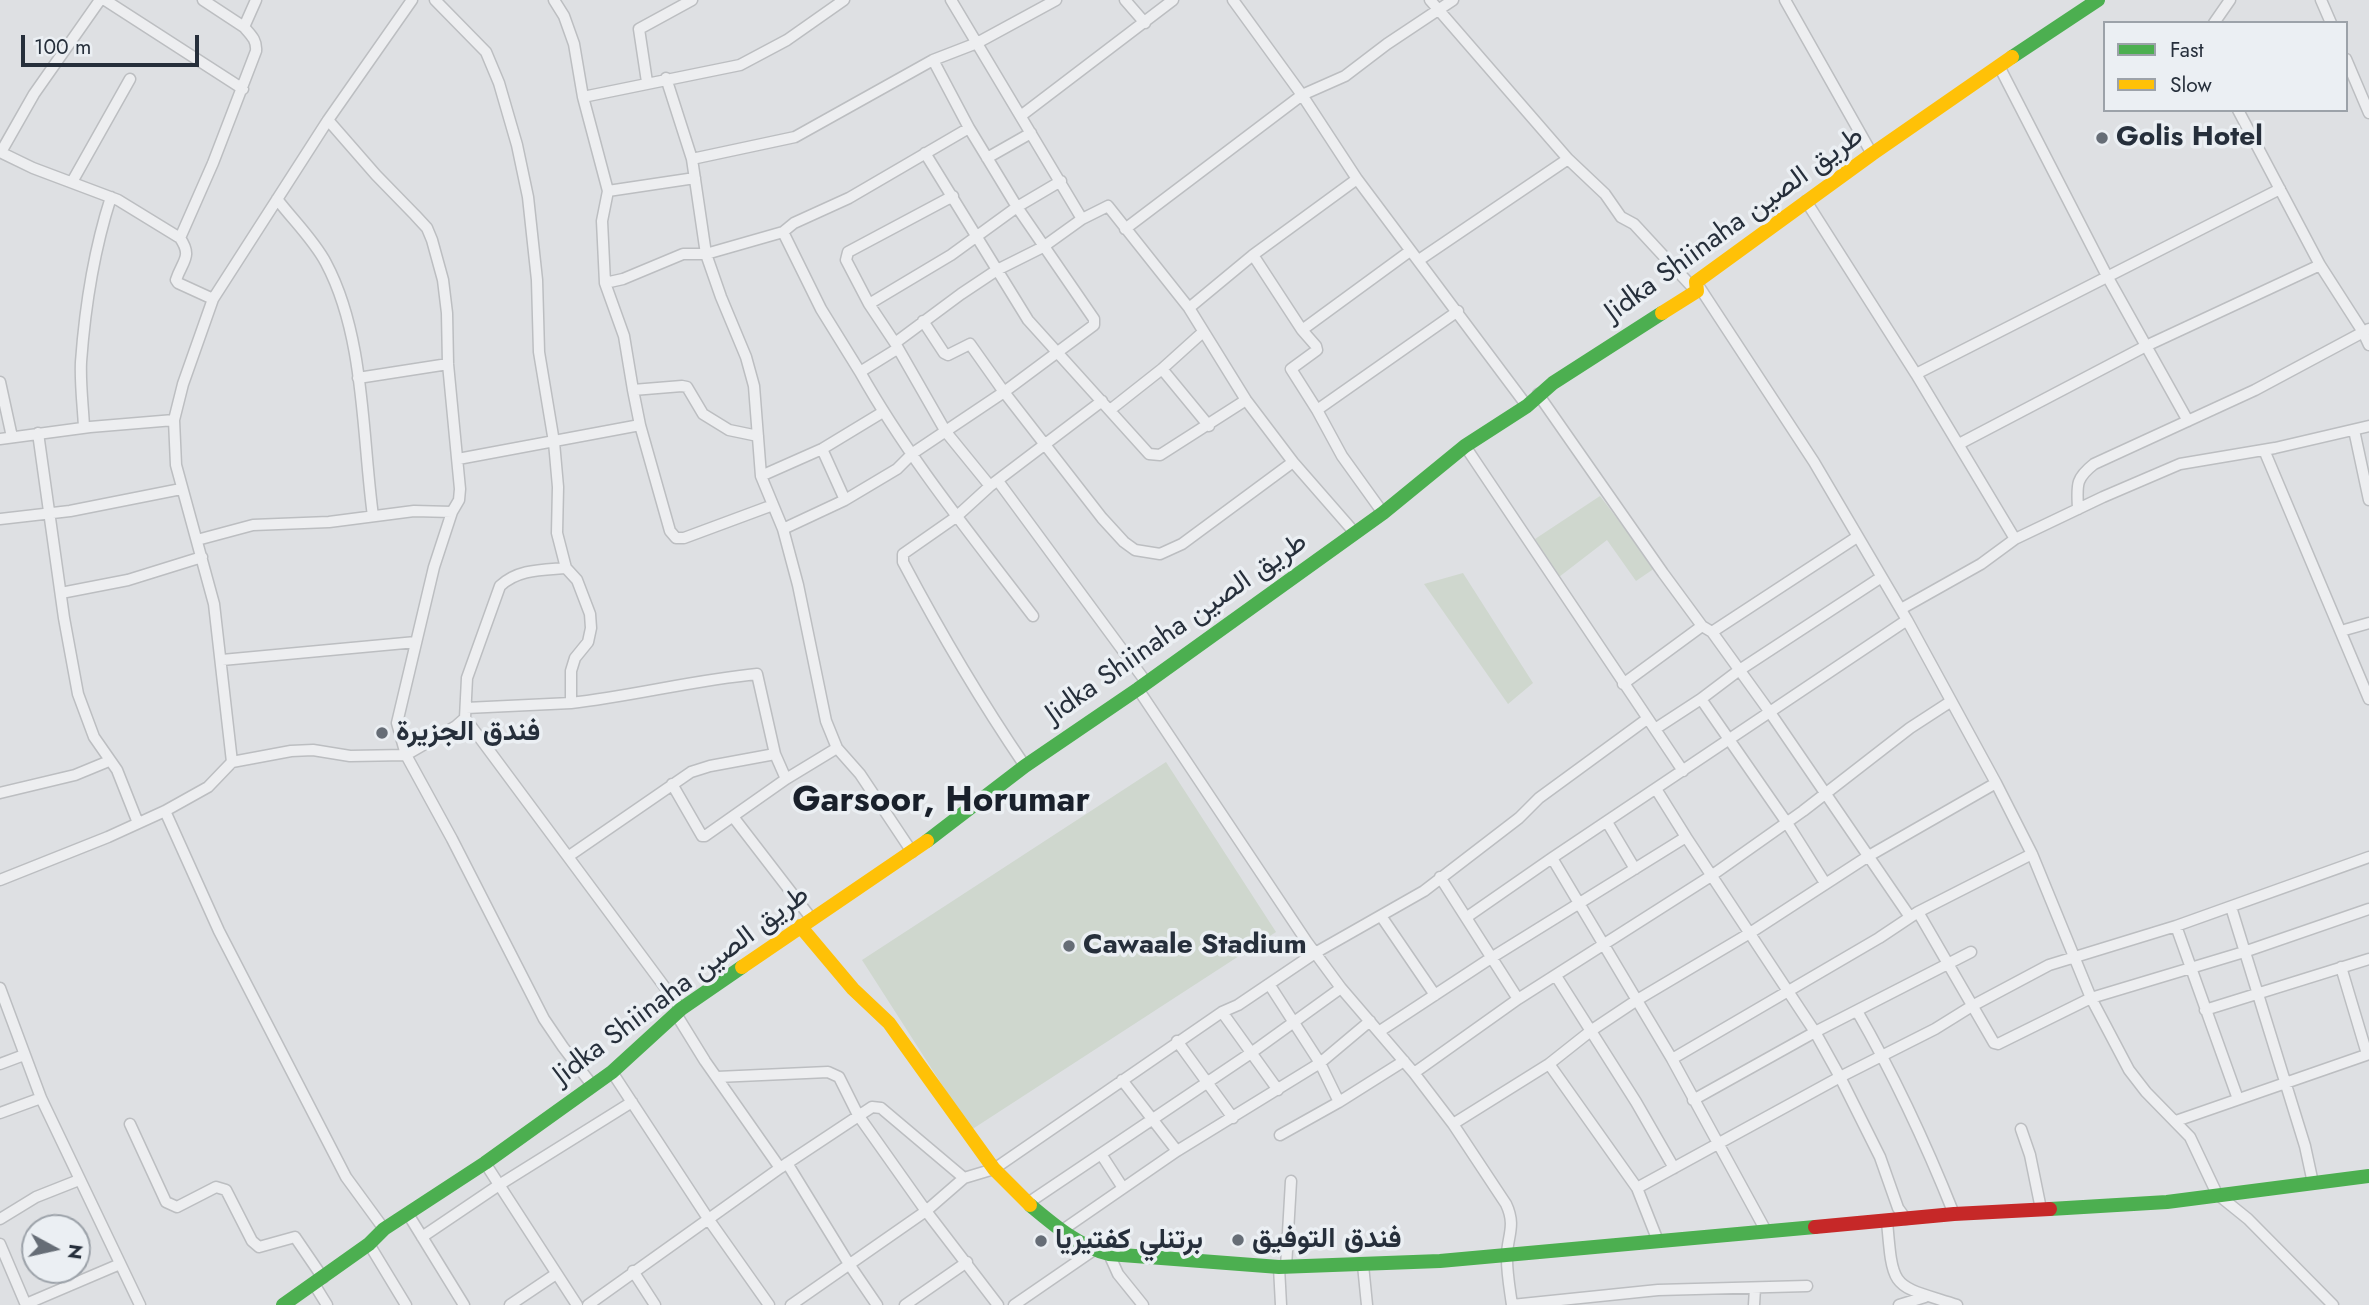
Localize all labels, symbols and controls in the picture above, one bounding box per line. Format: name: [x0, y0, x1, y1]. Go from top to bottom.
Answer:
scale bar: [24, 21, 203, 65]
legend: [2103, 21, 2348, 112]
text: 100 m: [34, 32, 91, 62]
text: Fast: [2170, 35, 2203, 65]
text: Slow: [2170, 70, 2212, 100]
street label: Jidka Shiinaha طريق الصين: [1599, 120, 1871, 330]
place label: Golis Hotel: [2116, 121, 2263, 155]
marker: Golis Hotel: [2094, 130, 2110, 146]
street label: Jidka Shiinaha طريق الصين: [1040, 526, 1314, 732]
place label: فندق الجزيرة: [396, 716, 540, 750]
marker: فندق الجزيرة: [374, 725, 390, 741]
district label: Garsoor, Horumar: [792, 782, 1090, 824]
street label: Jidka Shiinaha طريق الصين: [548, 879, 816, 1093]
place label: Cawaale Stadium: [1083, 929, 1307, 963]
marker: Cawaale Stadium: [1061, 938, 1077, 954]
north arrow: [21, 1214, 91, 1284]
place label: فندق التوفيق: [1252, 1223, 1402, 1257]
place label: برتنلي كفتيريا: [1055, 1224, 1203, 1258]
marker: فندق التوفيق: [1230, 1232, 1246, 1248]
marker: برتنلي كفتيريا: [1033, 1233, 1049, 1249]
text: N: [61, 1242, 90, 1261]

